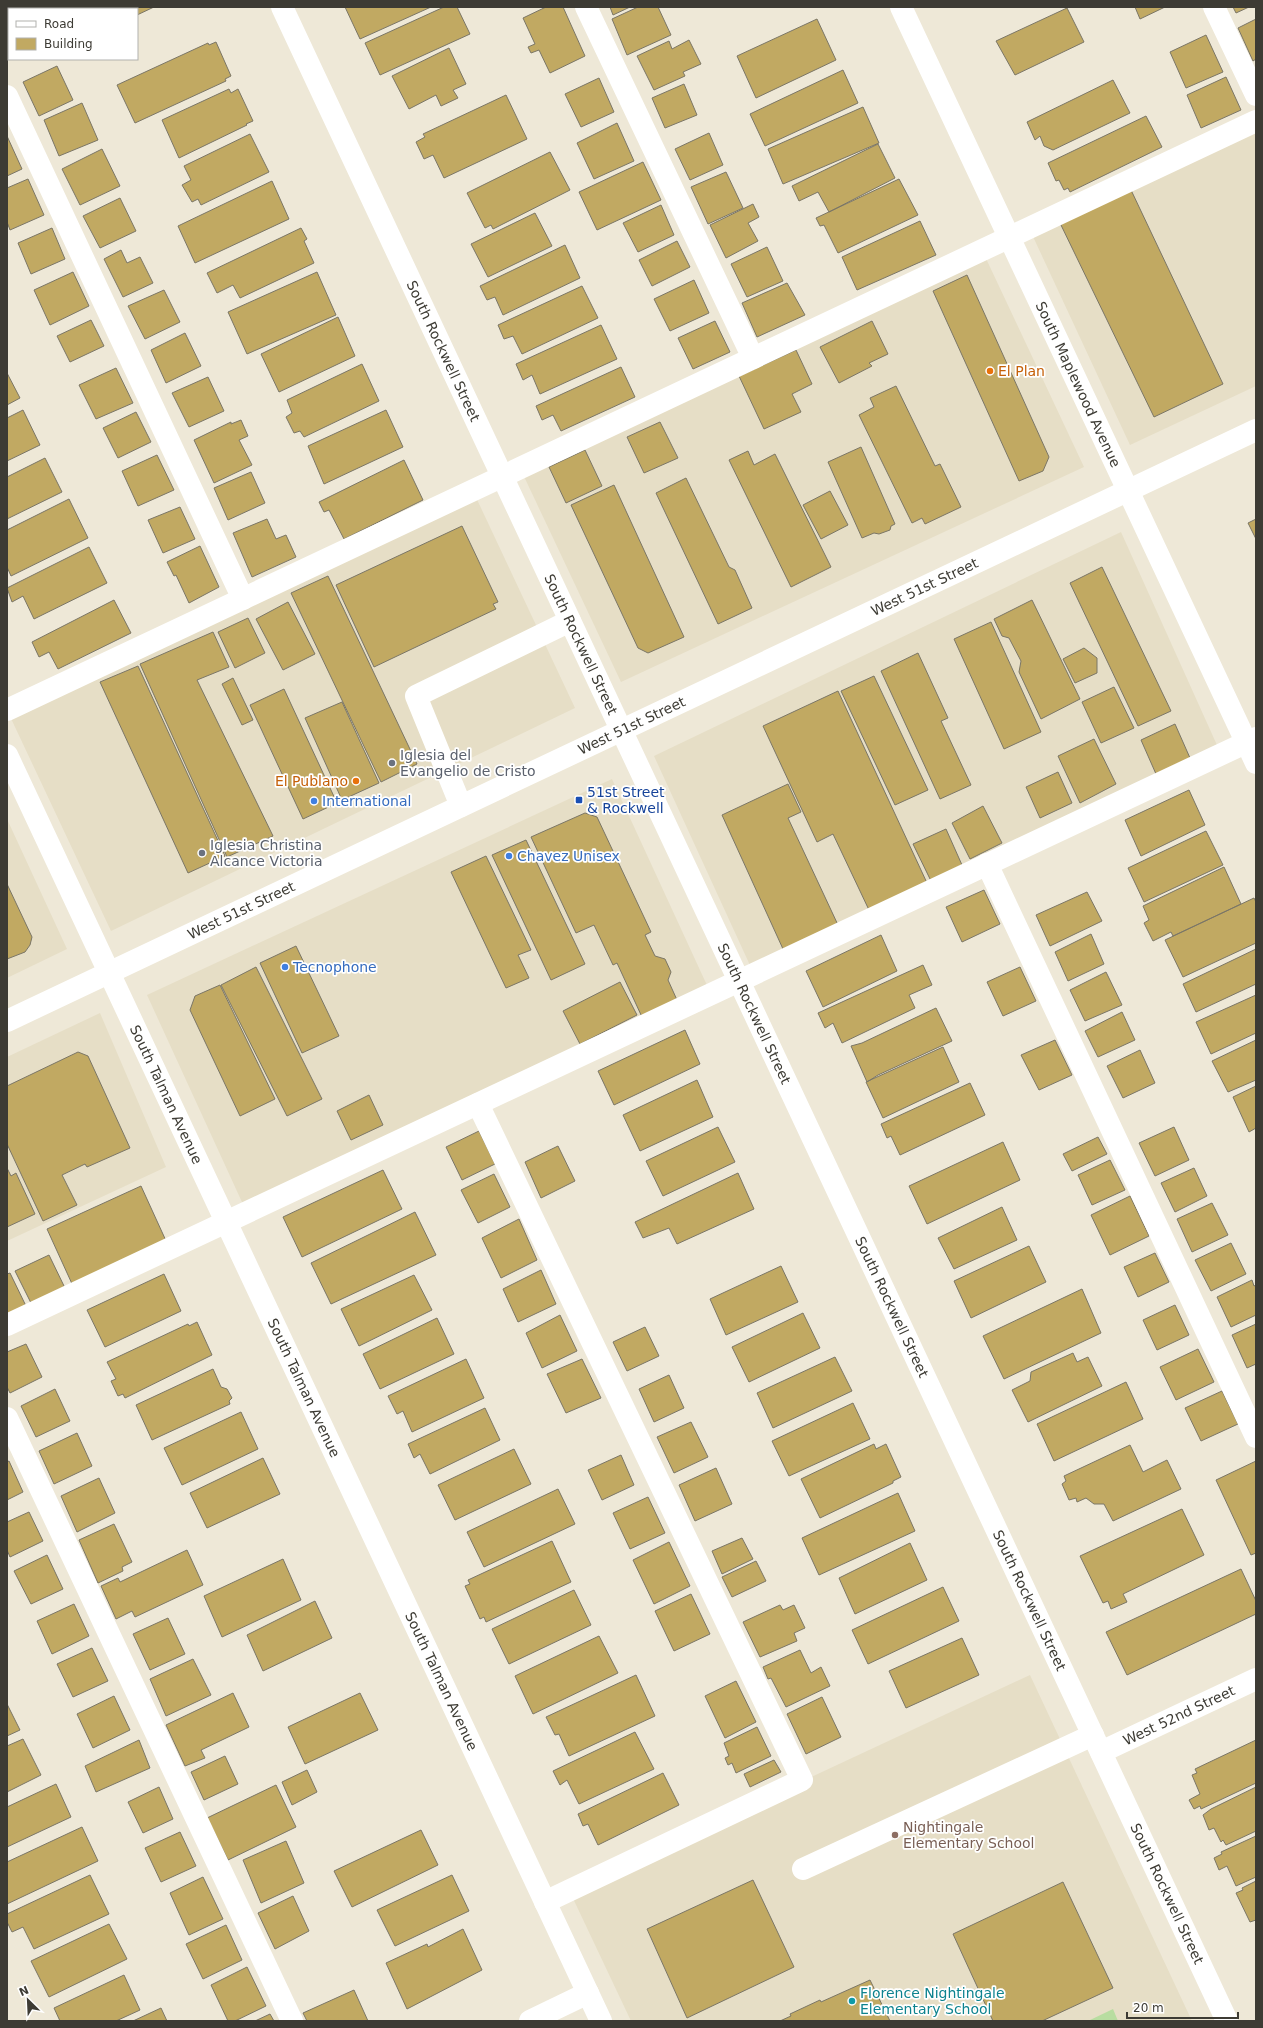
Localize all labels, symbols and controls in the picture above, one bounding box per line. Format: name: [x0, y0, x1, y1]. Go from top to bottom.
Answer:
legend: [8, 8, 138, 60]
text: Road: [44, 17, 74, 31]
text: Building: [44, 37, 93, 51]
street label: South Rockwell Street: [404, 278, 483, 424]
street label: South Maplewood Avenue: [1032, 299, 1124, 470]
place label: El Plan: [998, 363, 1045, 379]
marker: El Plan: [985, 366, 995, 376]
street label: West 51st Street: [868, 554, 981, 619]
street label: South Rockwell Street: [541, 571, 621, 718]
street label: West 51st Street: [575, 693, 688, 758]
place label: Iglesia del Evangelio de Cristo: [400, 747, 536, 779]
marker: Iglesia del Evangelio de Cristo: [387, 758, 397, 768]
place label: El Publano: [275, 773, 348, 789]
marker: El Publano: [351, 776, 361, 786]
place label: 51st Street & Rockwell: [587, 784, 665, 816]
place label: International: [322, 793, 411, 809]
marker: 51st Street & Rockwell: [574, 795, 584, 805]
marker: International: [309, 796, 319, 806]
place label: Iglesia Christina Alcance Victoria: [210, 837, 323, 869]
marker: Iglesia Christina Alcance Victoria: [197, 848, 207, 858]
place label: Chavez Unisex: [517, 848, 620, 864]
marker: Chavez Unisex: [504, 851, 514, 861]
street label: West 51st Street: [185, 878, 298, 942]
street label: South Rockwell Street: [714, 941, 794, 1087]
place label: Tecnophone: [292, 959, 377, 975]
marker: Tecnophone: [280, 962, 290, 972]
street label: South Talman Avenue: [127, 1023, 206, 1166]
street label: South Rockwell Street: [852, 1234, 932, 1380]
street label: South Talman Avenue: [264, 1316, 343, 1460]
street label: South Rockwell Street: [990, 1527, 1070, 1674]
street label: South Talman Avenue: [402, 1609, 481, 1753]
street label: West 52nd Street: [1120, 1682, 1238, 1748]
place label: Nightingale Elementary School: [903, 1819, 1035, 1851]
street label: South Rockwell Street: [1127, 1821, 1207, 1967]
marker: Nightingale Elementary School: [890, 1830, 900, 1840]
north arrow: [8, 1980, 48, 2020]
text: N: [17, 1984, 31, 1999]
place label: Florence Nightingale Elementary School: [860, 1985, 1005, 2017]
scale bar: [1127, 1994, 1238, 2020]
marker: Florence Nightingale Elementary School: [847, 1996, 857, 2006]
text: 20 m: [1133, 2001, 1164, 2015]

